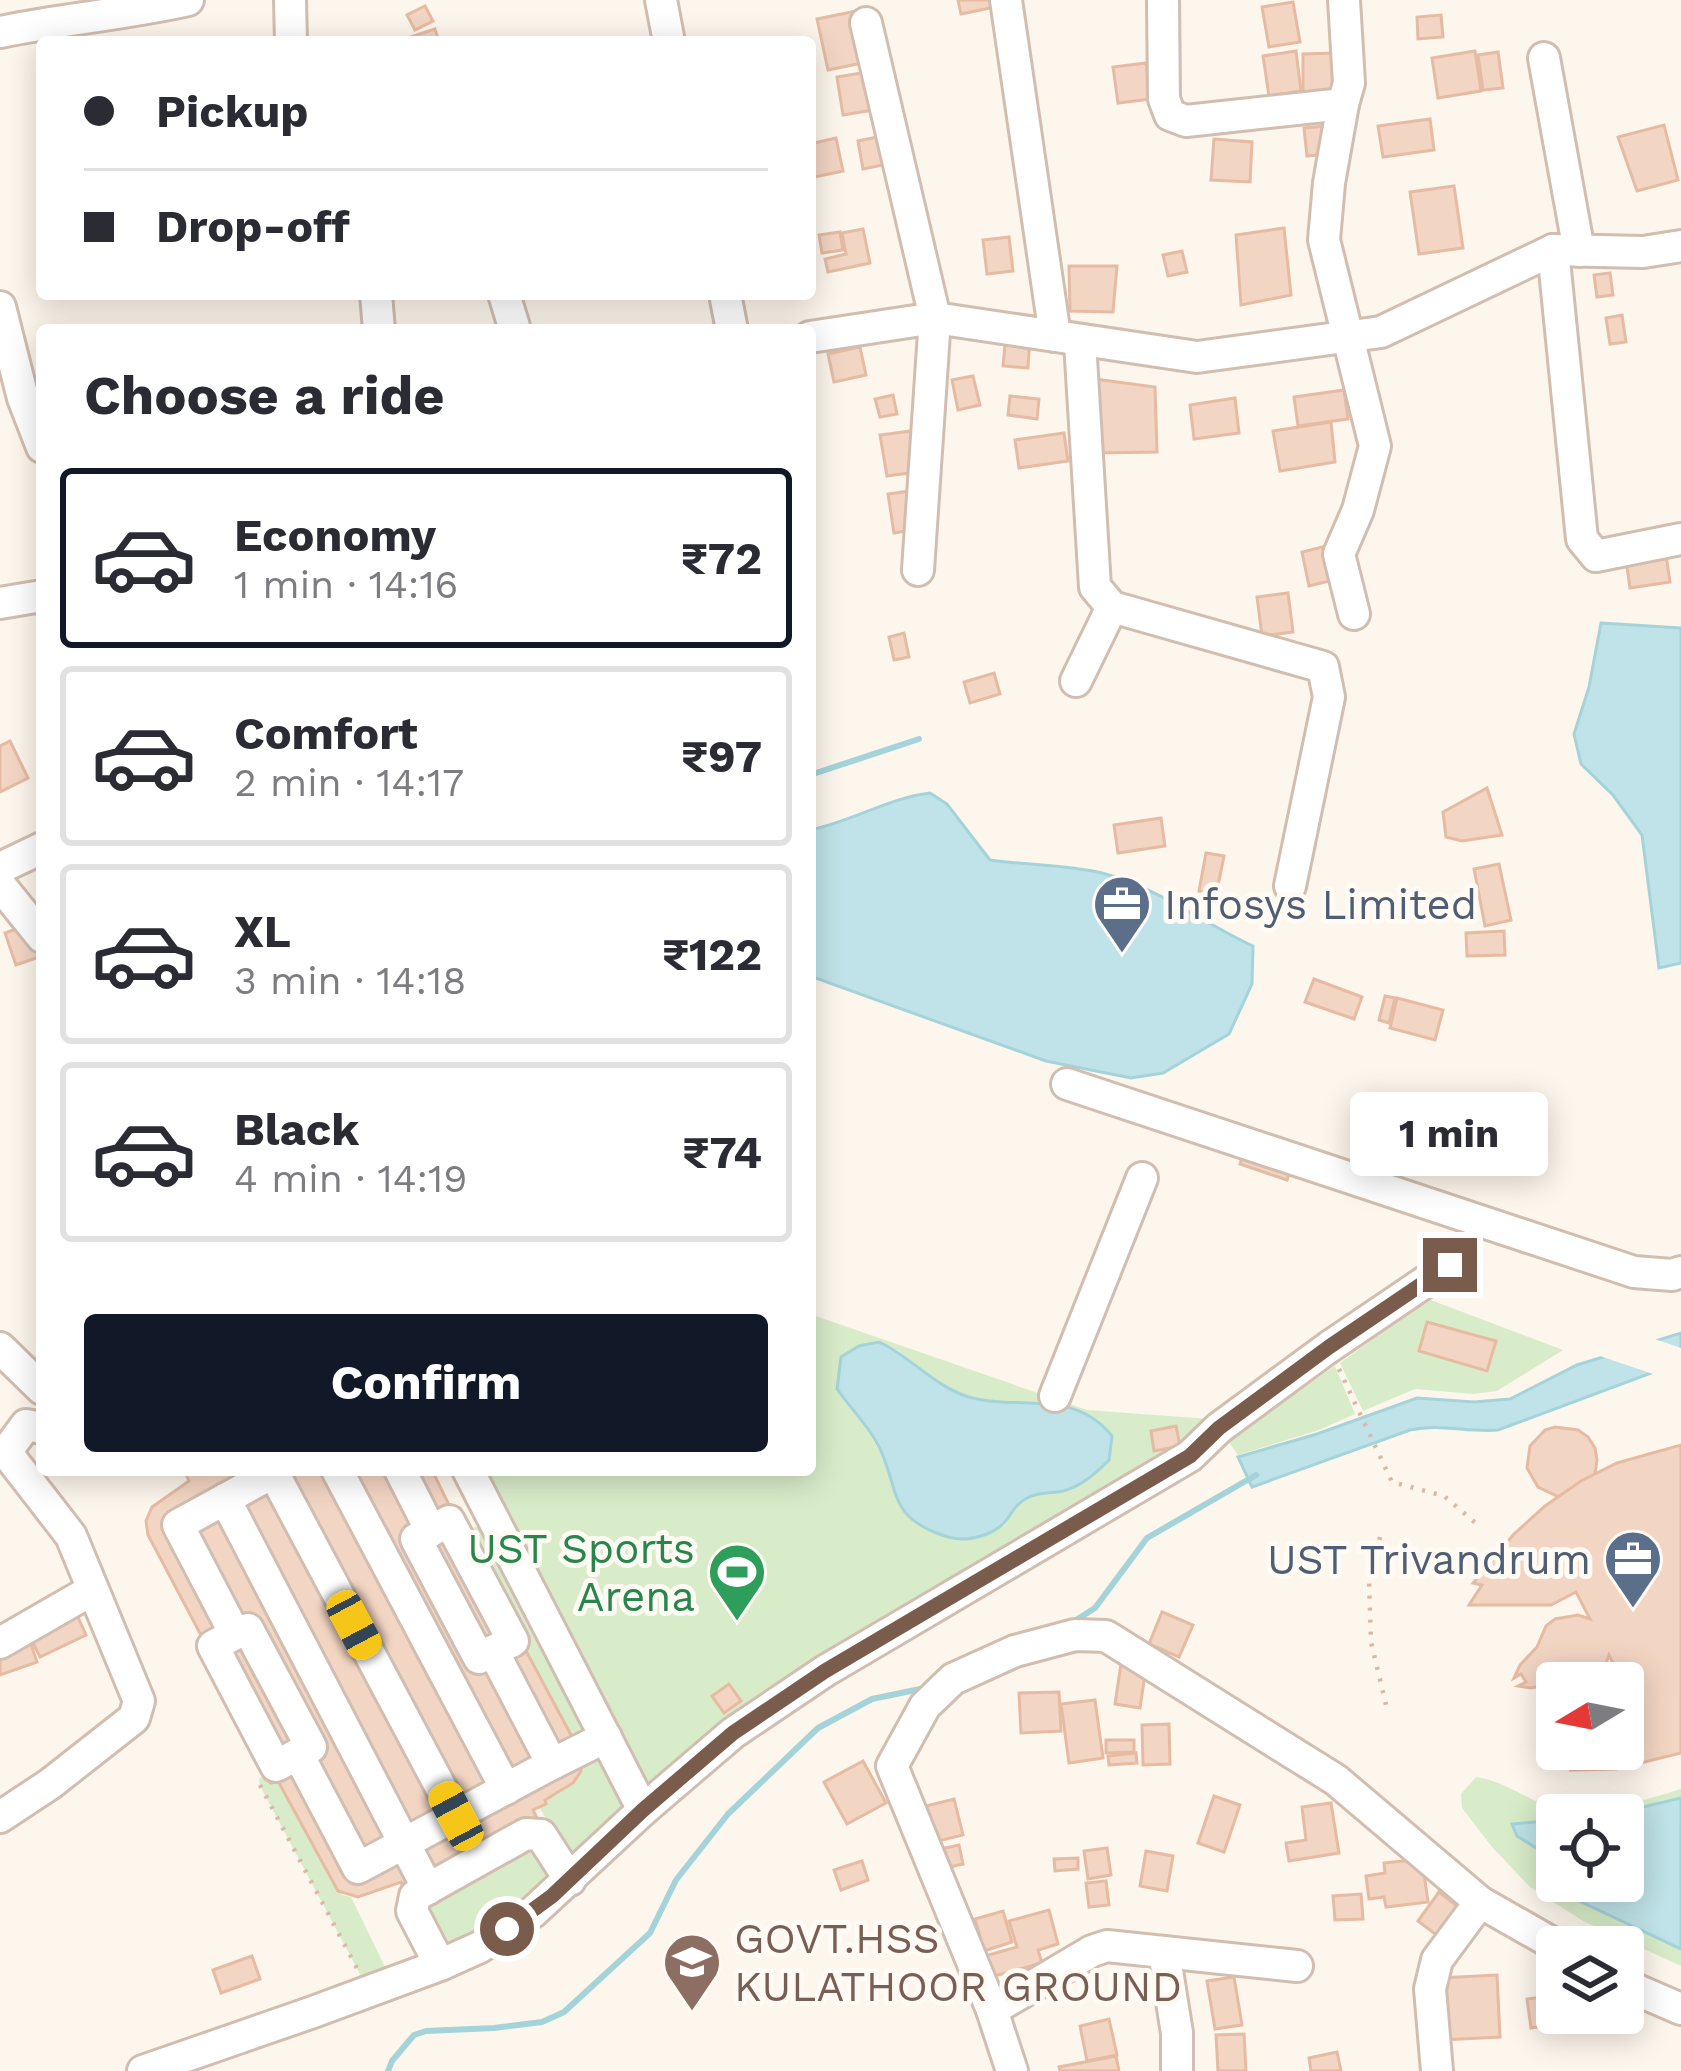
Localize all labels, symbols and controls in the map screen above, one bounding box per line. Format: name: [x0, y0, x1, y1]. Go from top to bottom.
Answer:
text: Pickup: [156, 85, 308, 138]
text: Drop-off: [156, 200, 350, 253]
text: Choose a ride: [84, 364, 445, 427]
icon: car: [90, 504, 198, 612]
text: Economy: [234, 509, 436, 562]
text: ₹72: [681, 532, 762, 585]
text: 1 min · 14:16: [234, 562, 458, 607]
icon: car: [90, 702, 198, 810]
text: Comfort: [234, 707, 418, 760]
text: ₹97: [681, 730, 762, 783]
text: 2 min · 14:17: [234, 760, 464, 805]
office icon: Infosys Limited: [1091, 873, 1153, 955]
place label: Infosys Limited: [1164, 880, 1477, 929]
icon: car: [90, 900, 198, 1008]
text: XL: [234, 905, 291, 958]
text: ₹122: [662, 928, 762, 981]
text: 3 min · 14:18: [234, 958, 466, 1003]
callout: 1 min: [1351, 1091, 1549, 1175]
icon: car: [90, 1098, 198, 1206]
text: Black: [234, 1103, 359, 1156]
text: 1 min: [1399, 1111, 1499, 1156]
text: ₹74: [682, 1126, 762, 1179]
text: 4 min · 14:19: [234, 1156, 467, 1201]
route end: [1423, 1238, 1477, 1292]
button: Confirm: [84, 1314, 768, 1452]
place label: UST Sports Arena: [467, 1524, 695, 1621]
office icon: UST Trivandrum: [1602, 1528, 1664, 1610]
place label: UST Trivandrum: [1267, 1535, 1591, 1584]
sports icon: UST Sports Arena: [706, 1541, 768, 1623]
car: [321, 1585, 387, 1665]
north arrow: [1536, 1662, 1644, 1770]
map controls: [1536, 1662, 1644, 2034]
car: [423, 1776, 489, 1856]
button: locate: [1536, 1794, 1644, 1902]
route start: [480, 1902, 534, 1956]
place label: GOVT.HSS KULATHOOR GROUND: [734, 1914, 1182, 2011]
button: layers: [1536, 1926, 1644, 2034]
school or university icon: GOVT.HSS KULATHOOR GROUND: [661, 1931, 723, 2013]

